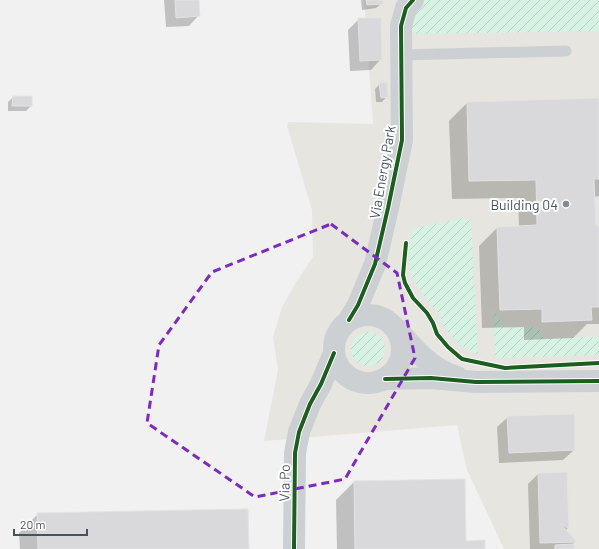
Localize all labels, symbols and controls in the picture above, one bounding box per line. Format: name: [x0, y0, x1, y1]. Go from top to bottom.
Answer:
street label: Via Energy Park: [365, 124, 399, 220]
place label: Building 04: [490, 196, 558, 213]
marker: Building 04: [561, 199, 571, 209]
street label: Via Po: [275, 464, 293, 502]
scale bar: [14, 511, 87, 537]
text: 20 m: [20, 517, 46, 531]

